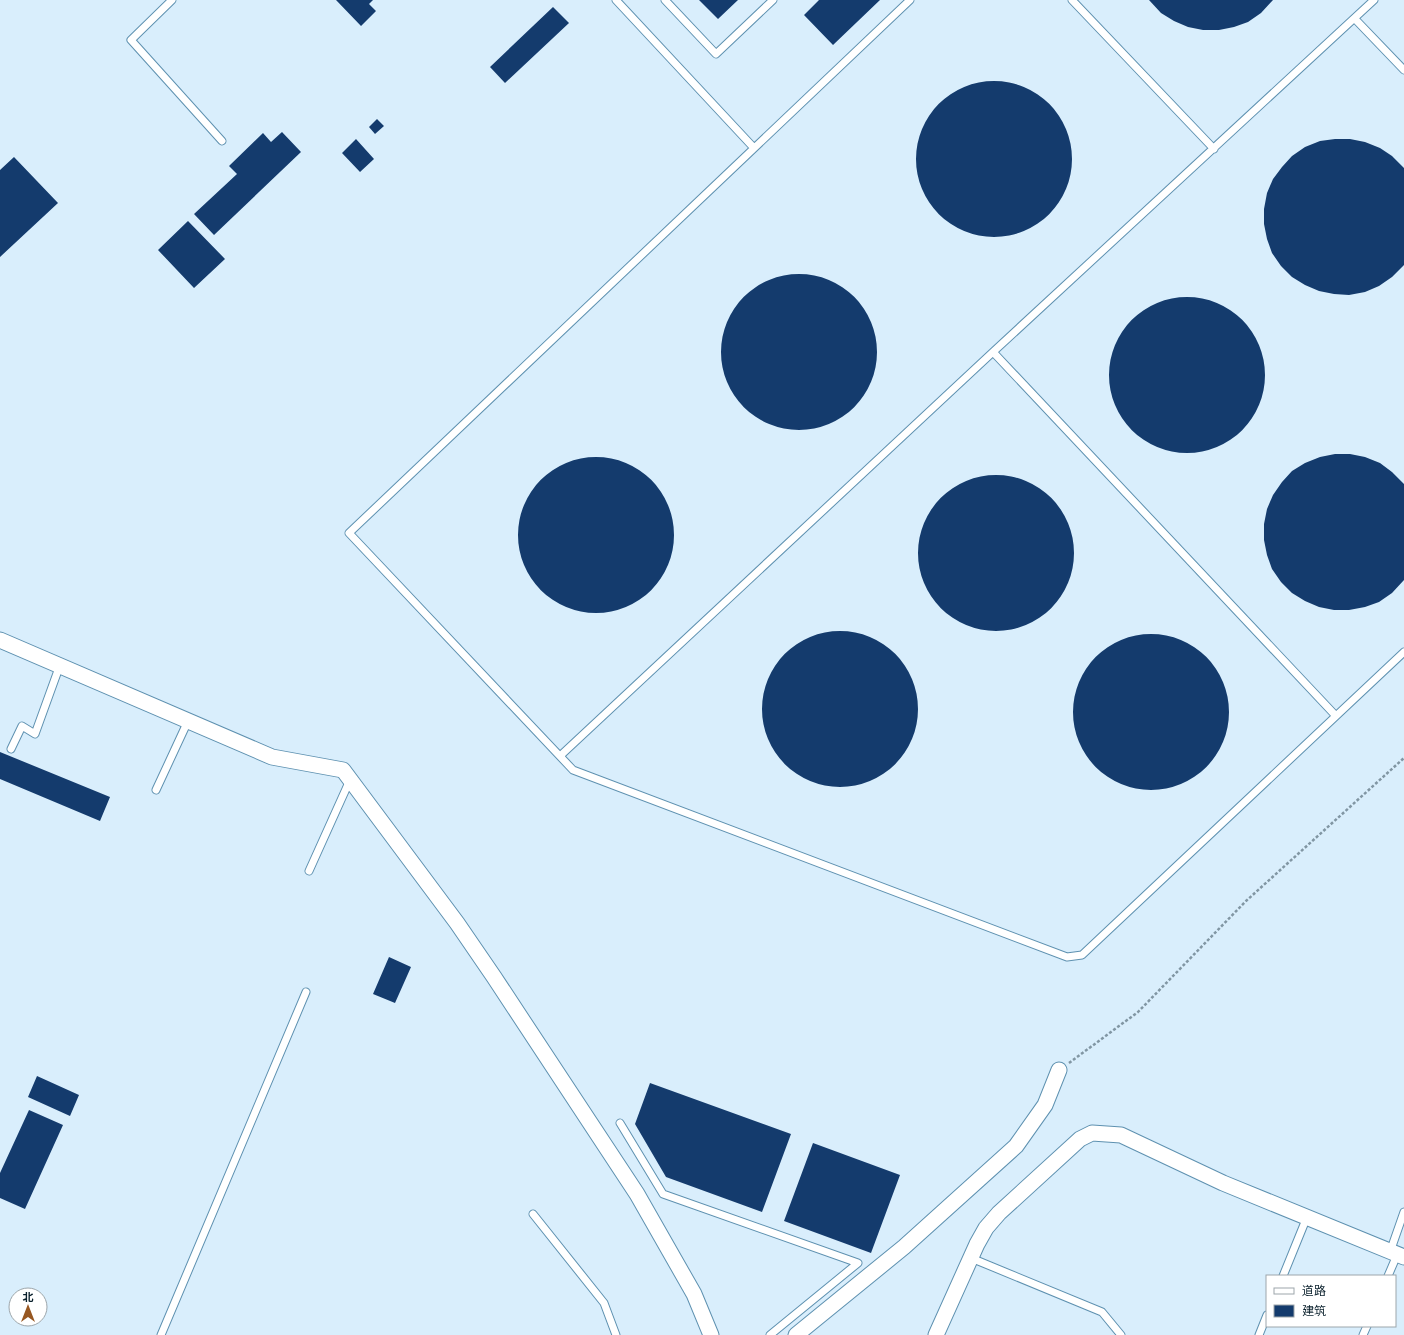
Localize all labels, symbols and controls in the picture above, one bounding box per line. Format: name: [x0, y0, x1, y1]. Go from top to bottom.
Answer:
legend: [1266, 1275, 1396, 1327]
text: 道路: [1302, 1283, 1326, 1297]
north arrow: [8, 1287, 48, 1327]
text: 北: [23, 1290, 34, 1303]
text: 建筑: [1302, 1303, 1326, 1317]

